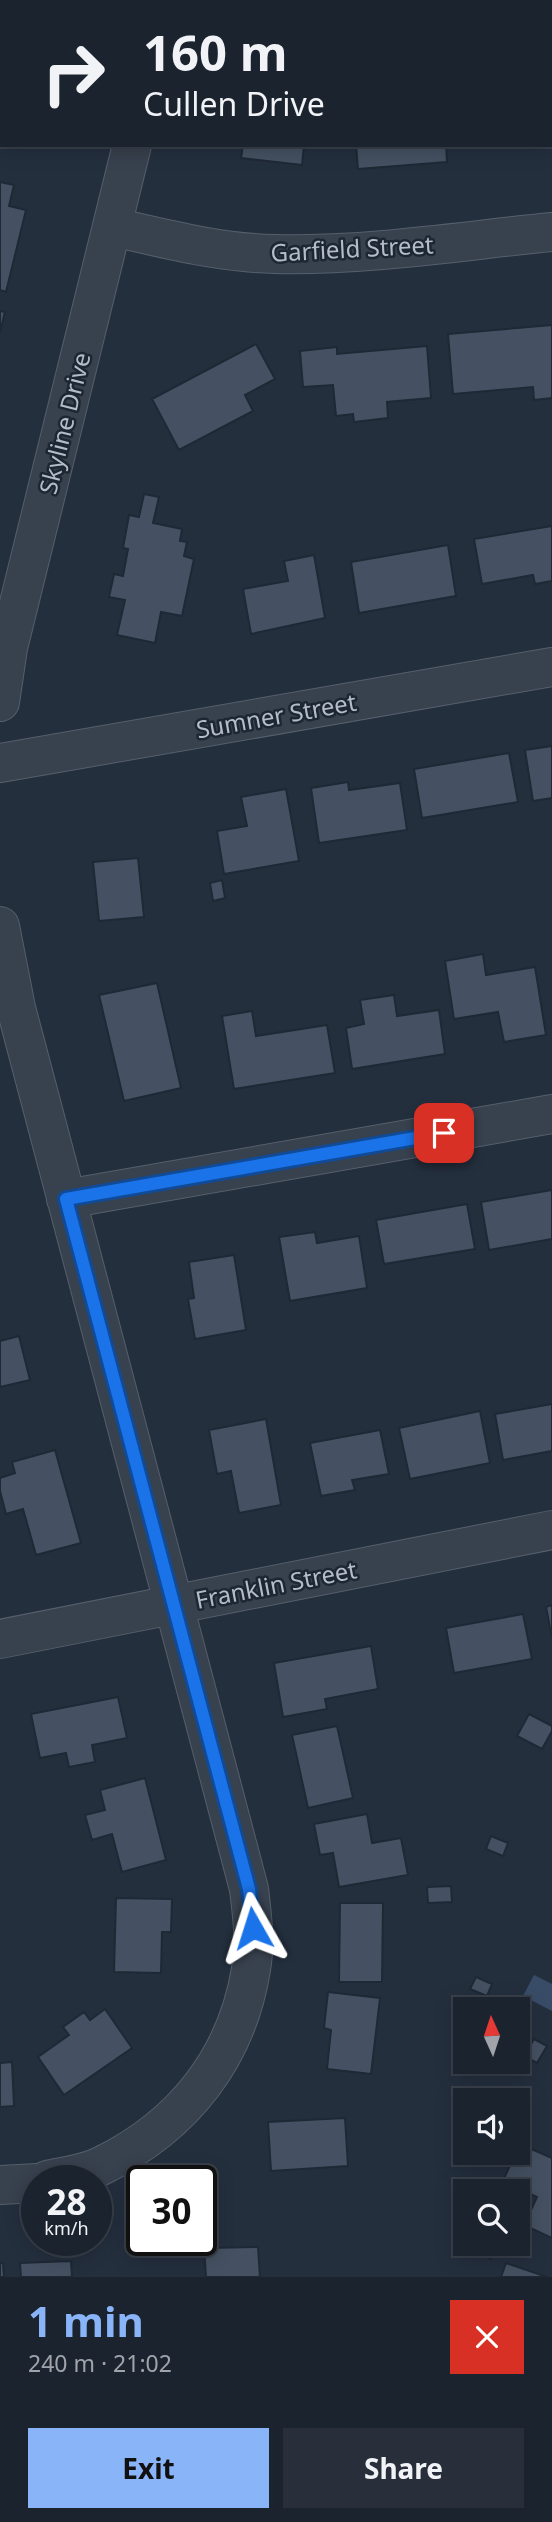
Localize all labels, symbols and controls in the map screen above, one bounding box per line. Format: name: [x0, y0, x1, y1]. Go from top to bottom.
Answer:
text: 160 m: [143, 19, 288, 85]
icon: right: [28, 28, 119, 119]
text: Cullen Drive: [143, 82, 325, 125]
street label: Garfield Street: [270, 227, 435, 269]
street label: Skyline Drive: [31, 349, 97, 497]
street label: Sumner Street: [193, 685, 359, 745]
pin: [414, 1103, 474, 1163]
icon: arrive: [425, 1114, 463, 1152]
street label: Franklin Street: [193, 1552, 360, 1616]
position arrow: [216, 1891, 290, 1965]
north arrow: [453, 1997, 530, 2074]
map controls: [453, 1997, 530, 2256]
button: sound: [453, 2088, 530, 2165]
speed limit sign: 30: [126, 2165, 217, 2256]
text: 28: [46, 2178, 87, 2225]
button: search: [453, 2179, 530, 2256]
text: km/h: [44, 2216, 89, 2240]
text: 1 min: [28, 2292, 144, 2349]
button: close: [450, 2300, 524, 2374]
text: 240 m · 21:02: [28, 2347, 172, 2379]
button: Exit: [28, 2428, 269, 2508]
button: Share: [283, 2428, 524, 2508]

